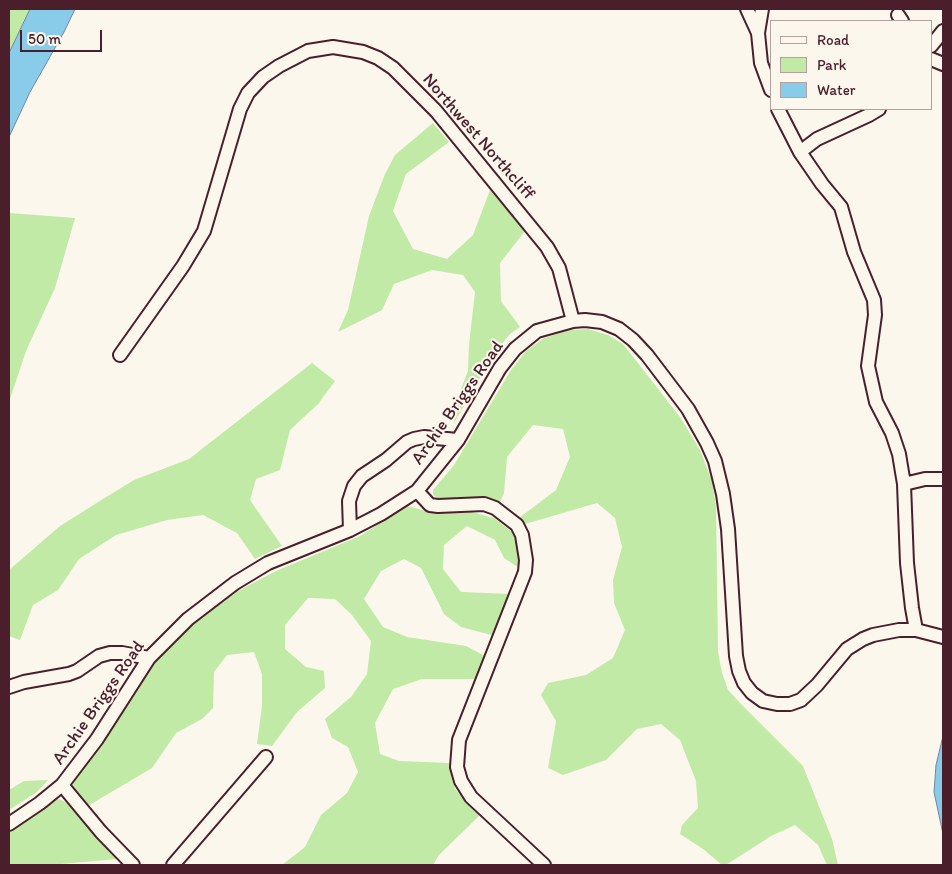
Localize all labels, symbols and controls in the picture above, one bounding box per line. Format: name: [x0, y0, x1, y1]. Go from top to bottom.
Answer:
scale bar: [22, 20, 105, 52]
legend: [770, 20, 932, 110]
text: 50 m: [28, 30, 61, 48]
text: Road: [817, 31, 849, 49]
text: Park: [817, 56, 847, 74]
street label: Northwest Northcliff: [417, 69, 539, 205]
text: Water: [817, 81, 855, 99]
street label: Archie Briggs Road: [407, 337, 509, 469]
street label: Archie Briggs Road: [48, 637, 150, 769]

